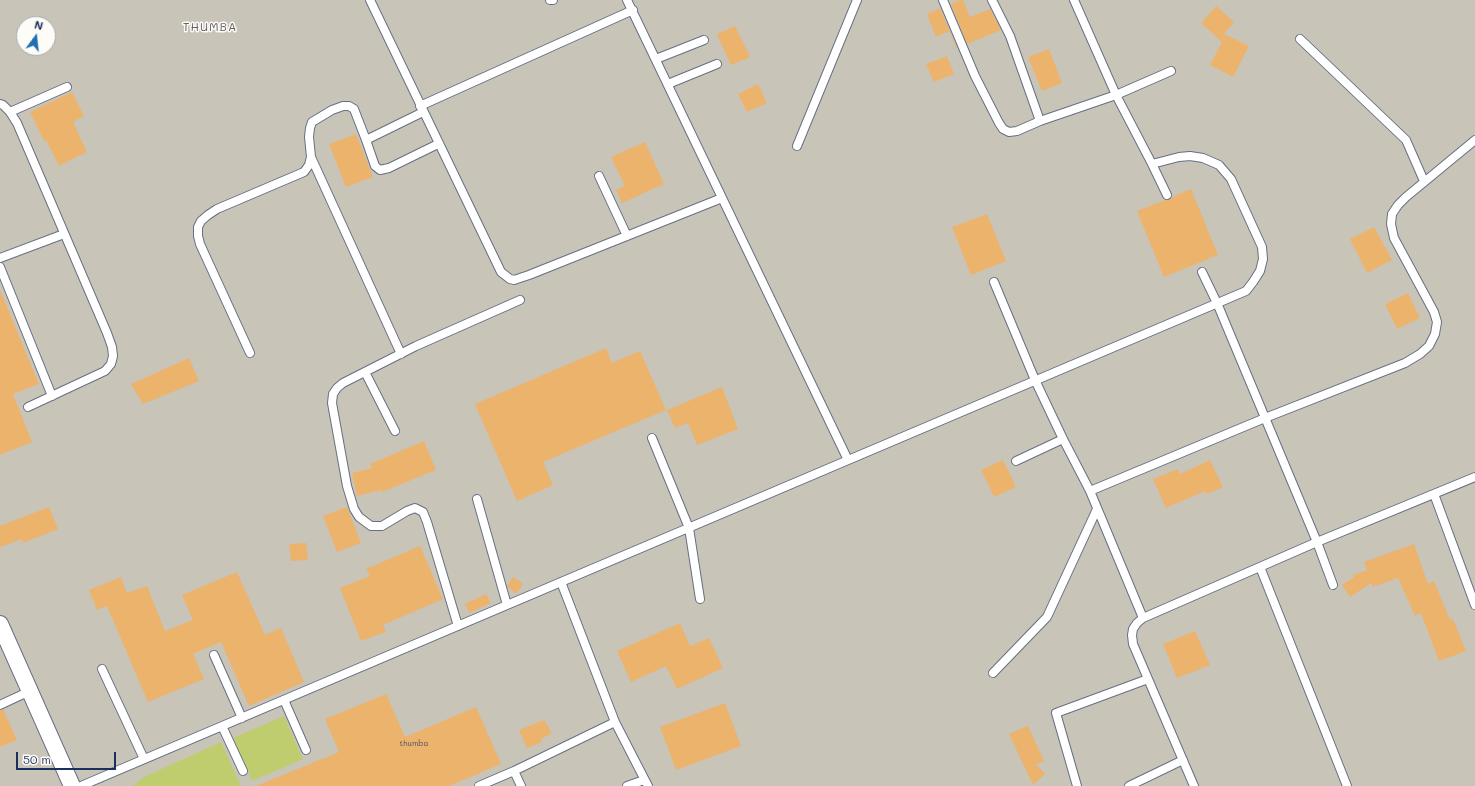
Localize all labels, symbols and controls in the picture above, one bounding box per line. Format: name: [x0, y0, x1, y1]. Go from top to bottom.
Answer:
north arrow: [16, 16, 56, 56]
text: N: [33, 17, 45, 33]
district label: THUMBA: [183, 20, 237, 34]
house number: thumba: [400, 739, 428, 749]
scale bar: [18, 744, 118, 770]
text: 50 m: [23, 751, 51, 767]

